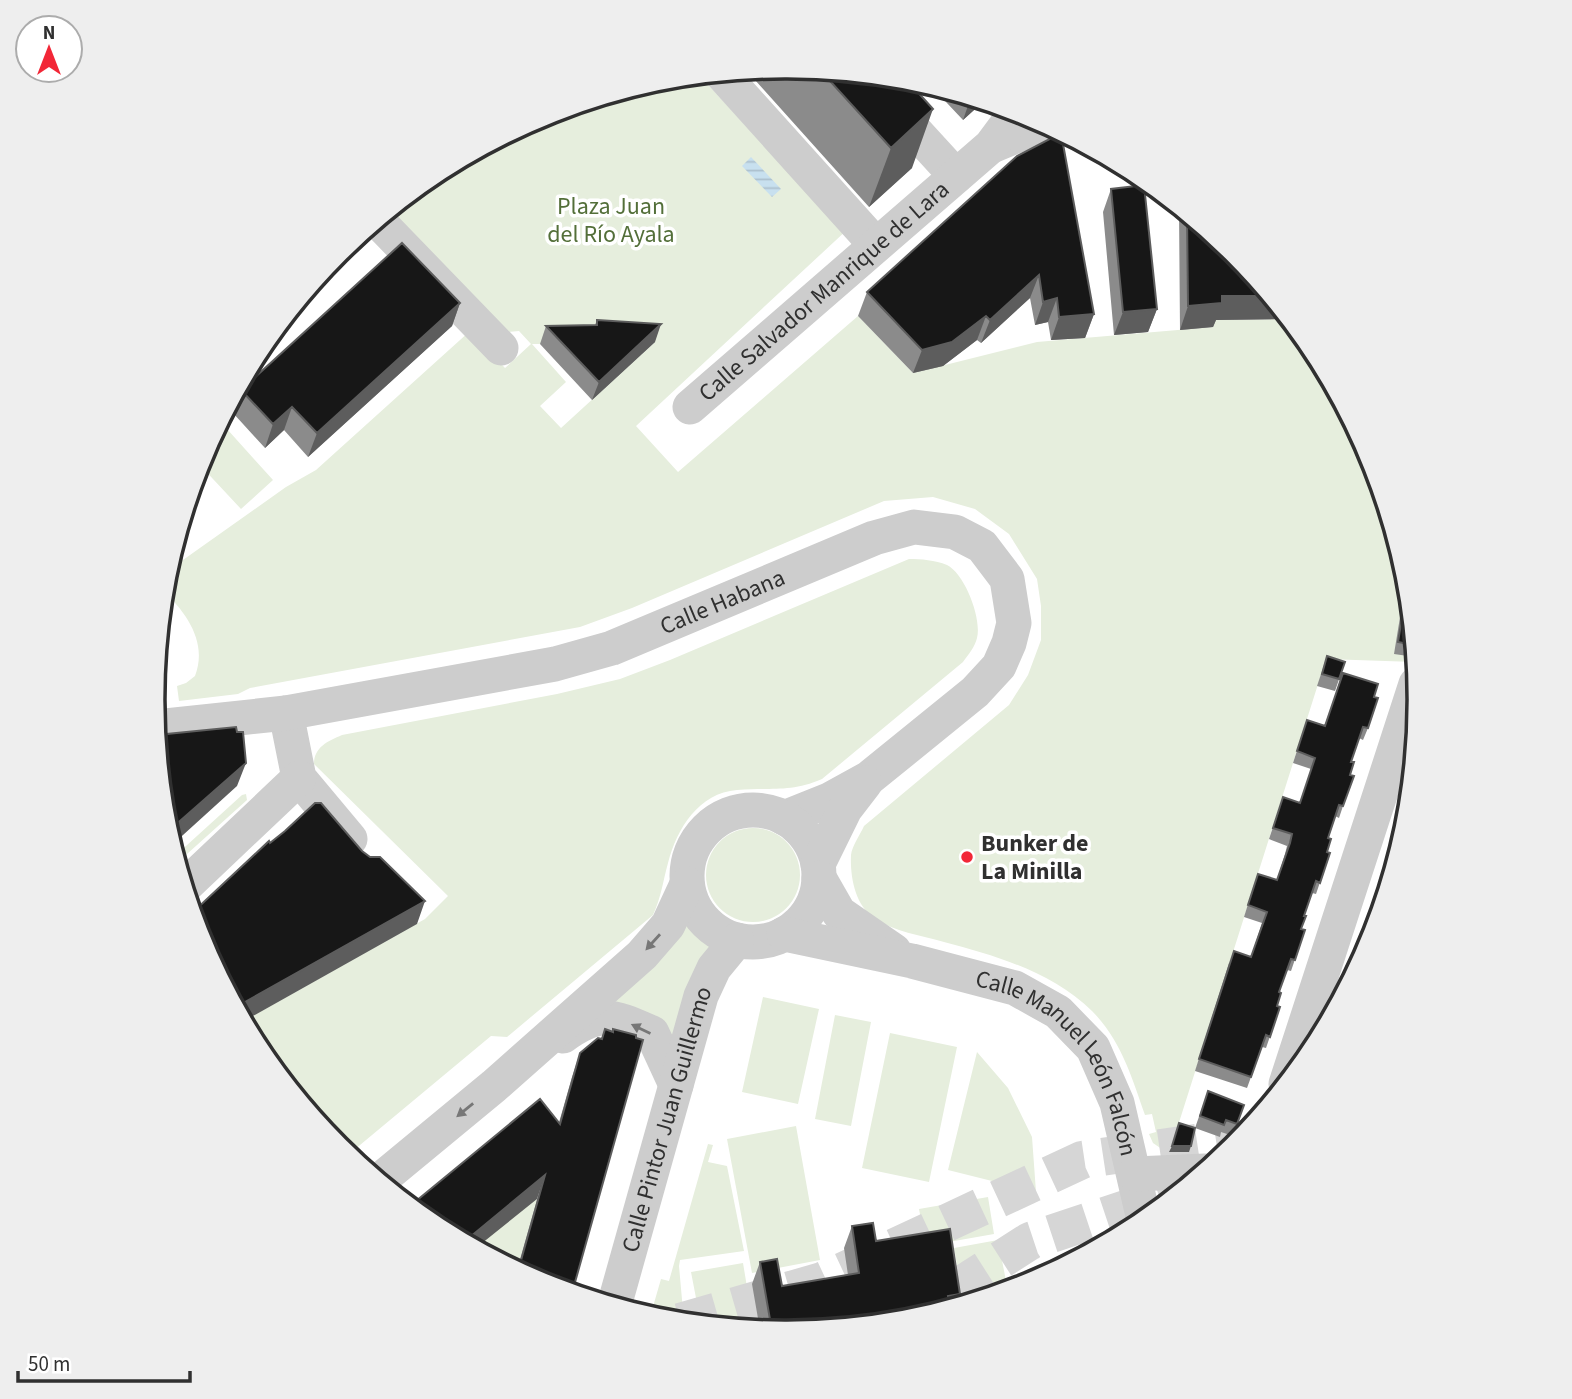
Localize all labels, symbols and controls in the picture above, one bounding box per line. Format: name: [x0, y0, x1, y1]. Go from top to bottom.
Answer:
north arrow: [14, 14, 84, 84]
text: N: [43, 20, 55, 47]
street label: Calle Salvador Manrique de Lara: [691, 173, 957, 410]
park label: Plaza Juan del Río Ayala: [547, 189, 675, 252]
street label: Calle Habana: [654, 560, 791, 644]
place label: Bunker de La Minilla: [981, 826, 1088, 889]
marker: Bunker de La Minilla: [959, 849, 975, 865]
one-way arrow: [645, 933, 661, 951]
street label: Calle Manuel León Falcón: [972, 961, 1146, 1160]
street label: Calle Pintor Juan Guillermo: [613, 980, 721, 1257]
one-way arrow: [631, 1023, 652, 1035]
one-way arrow: [456, 1102, 473, 1117]
scale bar: [18, 1340, 189, 1384]
text: 50 m: [28, 1349, 70, 1379]

